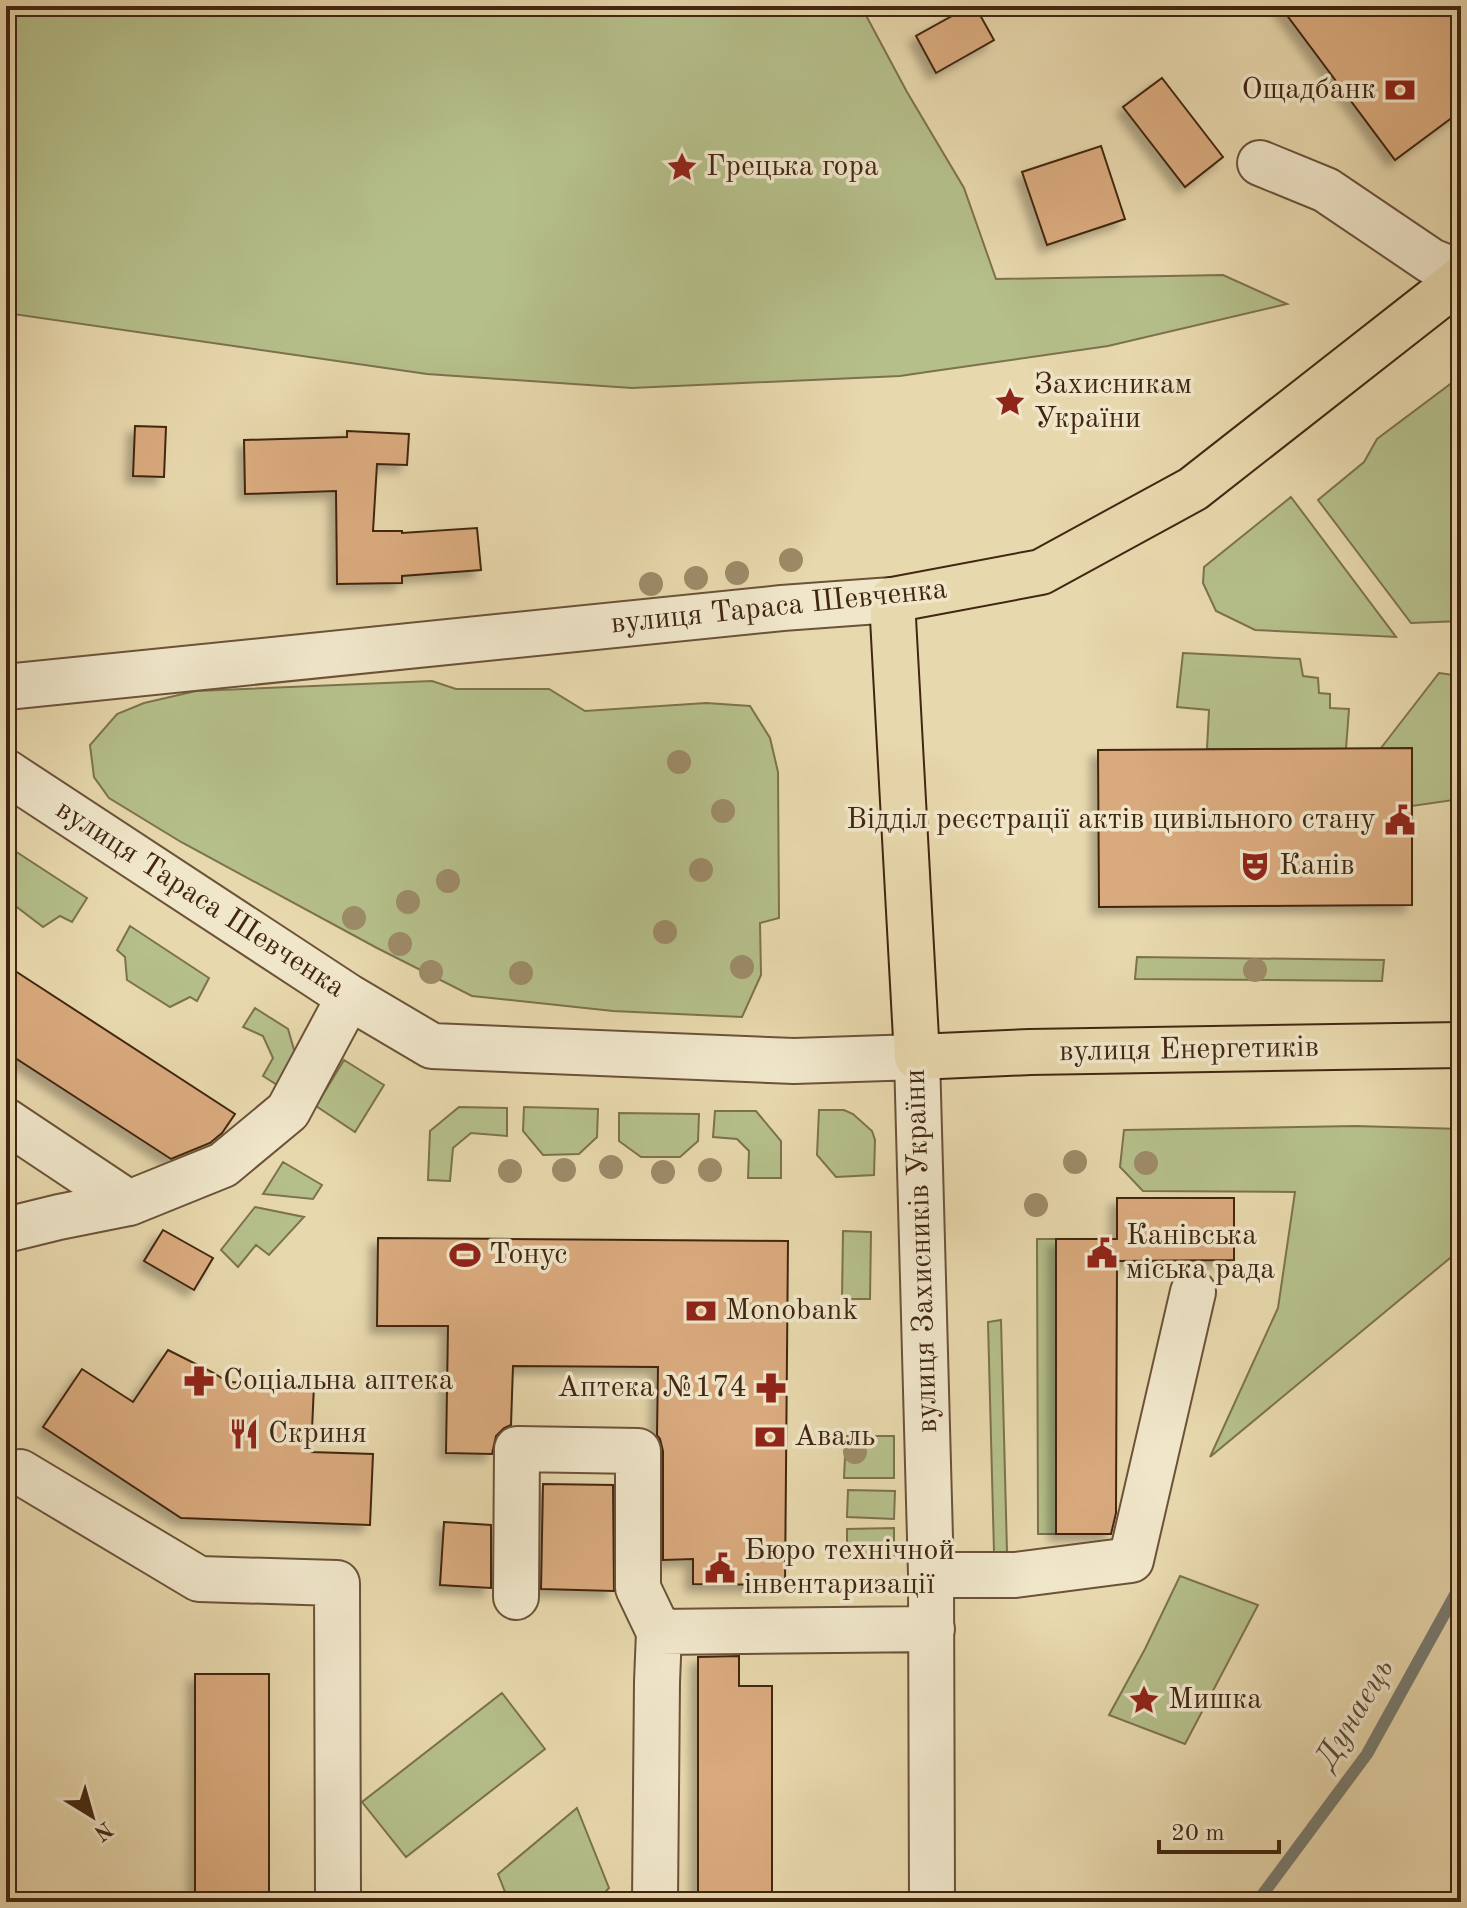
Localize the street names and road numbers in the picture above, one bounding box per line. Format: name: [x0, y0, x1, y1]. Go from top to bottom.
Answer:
street label: вулиця Тараса Шевченка: [609, 574, 949, 640]
street label: вулиця Тараса Шевченка: [50, 794, 350, 1004]
street label: вулиця Енергетиків: [1059, 1033, 1319, 1067]
street label: вулиця Захисників України: [901, 1068, 943, 1434]

